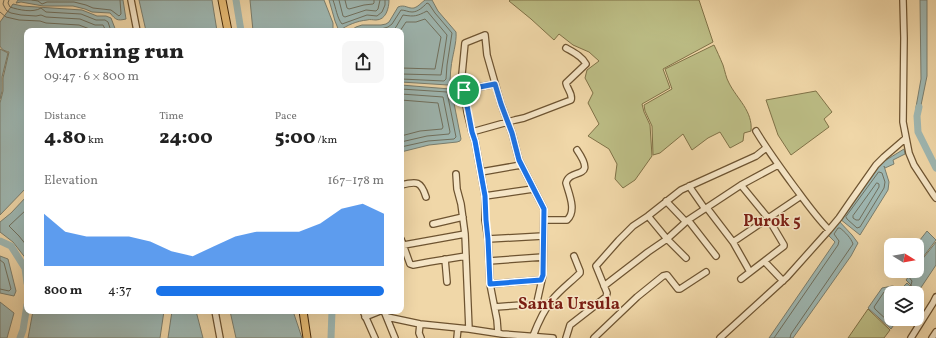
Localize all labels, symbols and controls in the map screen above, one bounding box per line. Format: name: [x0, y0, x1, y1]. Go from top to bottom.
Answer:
text: Morning run: [44, 37, 184, 68]
button: share: [342, 41, 384, 83]
text: 09:47 · 6 × 800 m: [44, 68, 139, 86]
pin: [447, 73, 481, 107]
icon: arrive: [453, 79, 475, 101]
text: Distance: [44, 109, 86, 124]
text: Time: [159, 109, 183, 124]
text: Pace: [275, 109, 297, 124]
text: 4.80: [44, 124, 86, 152]
text: 24:00: [159, 124, 213, 152]
text: 5:00: [275, 124, 315, 152]
text: km: [86, 133, 104, 148]
text: /km: [315, 133, 337, 148]
text: Elevation: [44, 172, 98, 190]
text: 167–178 m: [328, 172, 384, 190]
district label: Purok 5: [743, 211, 801, 233]
north arrow: [884, 238, 924, 278]
map controls: [884, 238, 924, 326]
text: 800 m: [44, 282, 82, 300]
text: 4:37: [108, 282, 132, 300]
button: layers: [884, 286, 924, 326]
district label: Santa Ursula: [518, 293, 620, 316]

